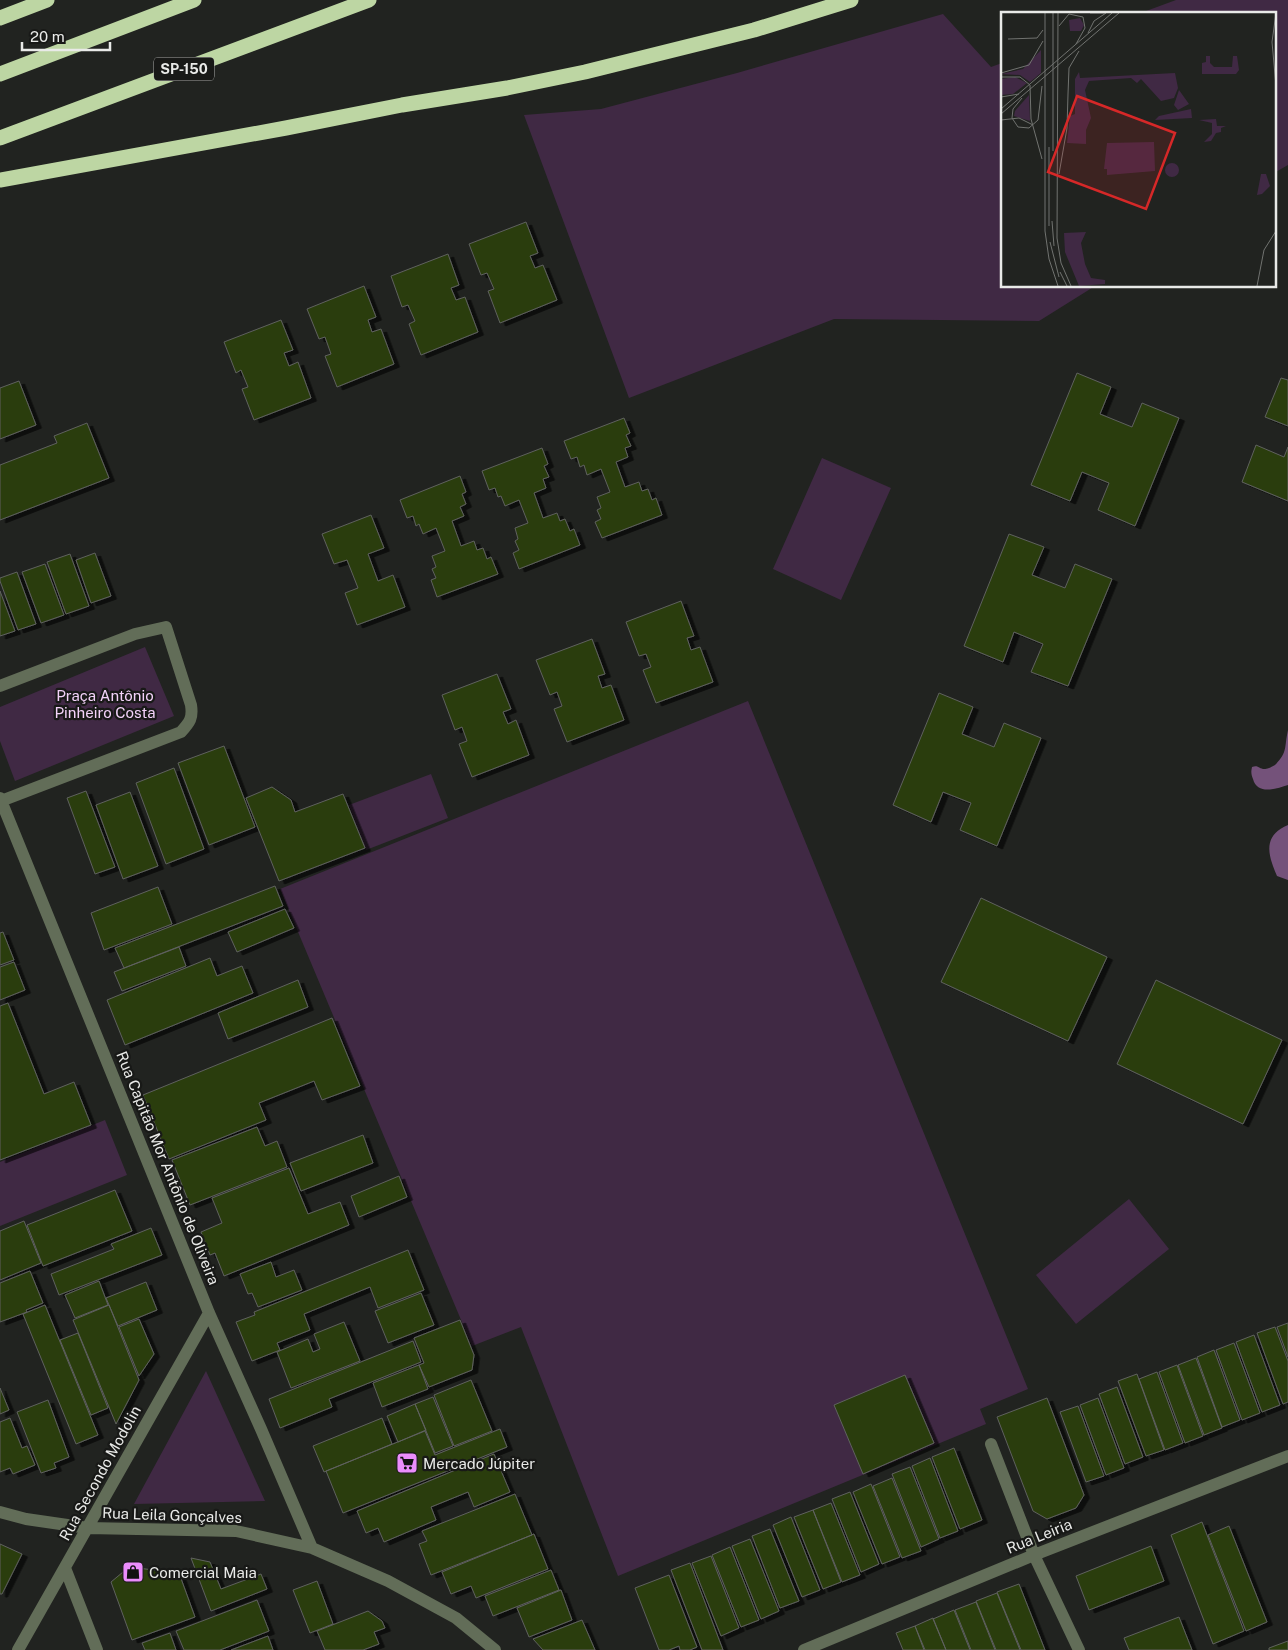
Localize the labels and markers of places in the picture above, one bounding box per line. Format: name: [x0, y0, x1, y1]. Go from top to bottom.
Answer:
supermarket icon: Mercado Júpiter: [395, 1451, 419, 1475]
place label: Mercado Júpiter: [423, 1455, 535, 1472]
shop icon: Comercial Maia: [121, 1560, 145, 1584]
place label: Comercial Maia: [149, 1564, 257, 1581]

